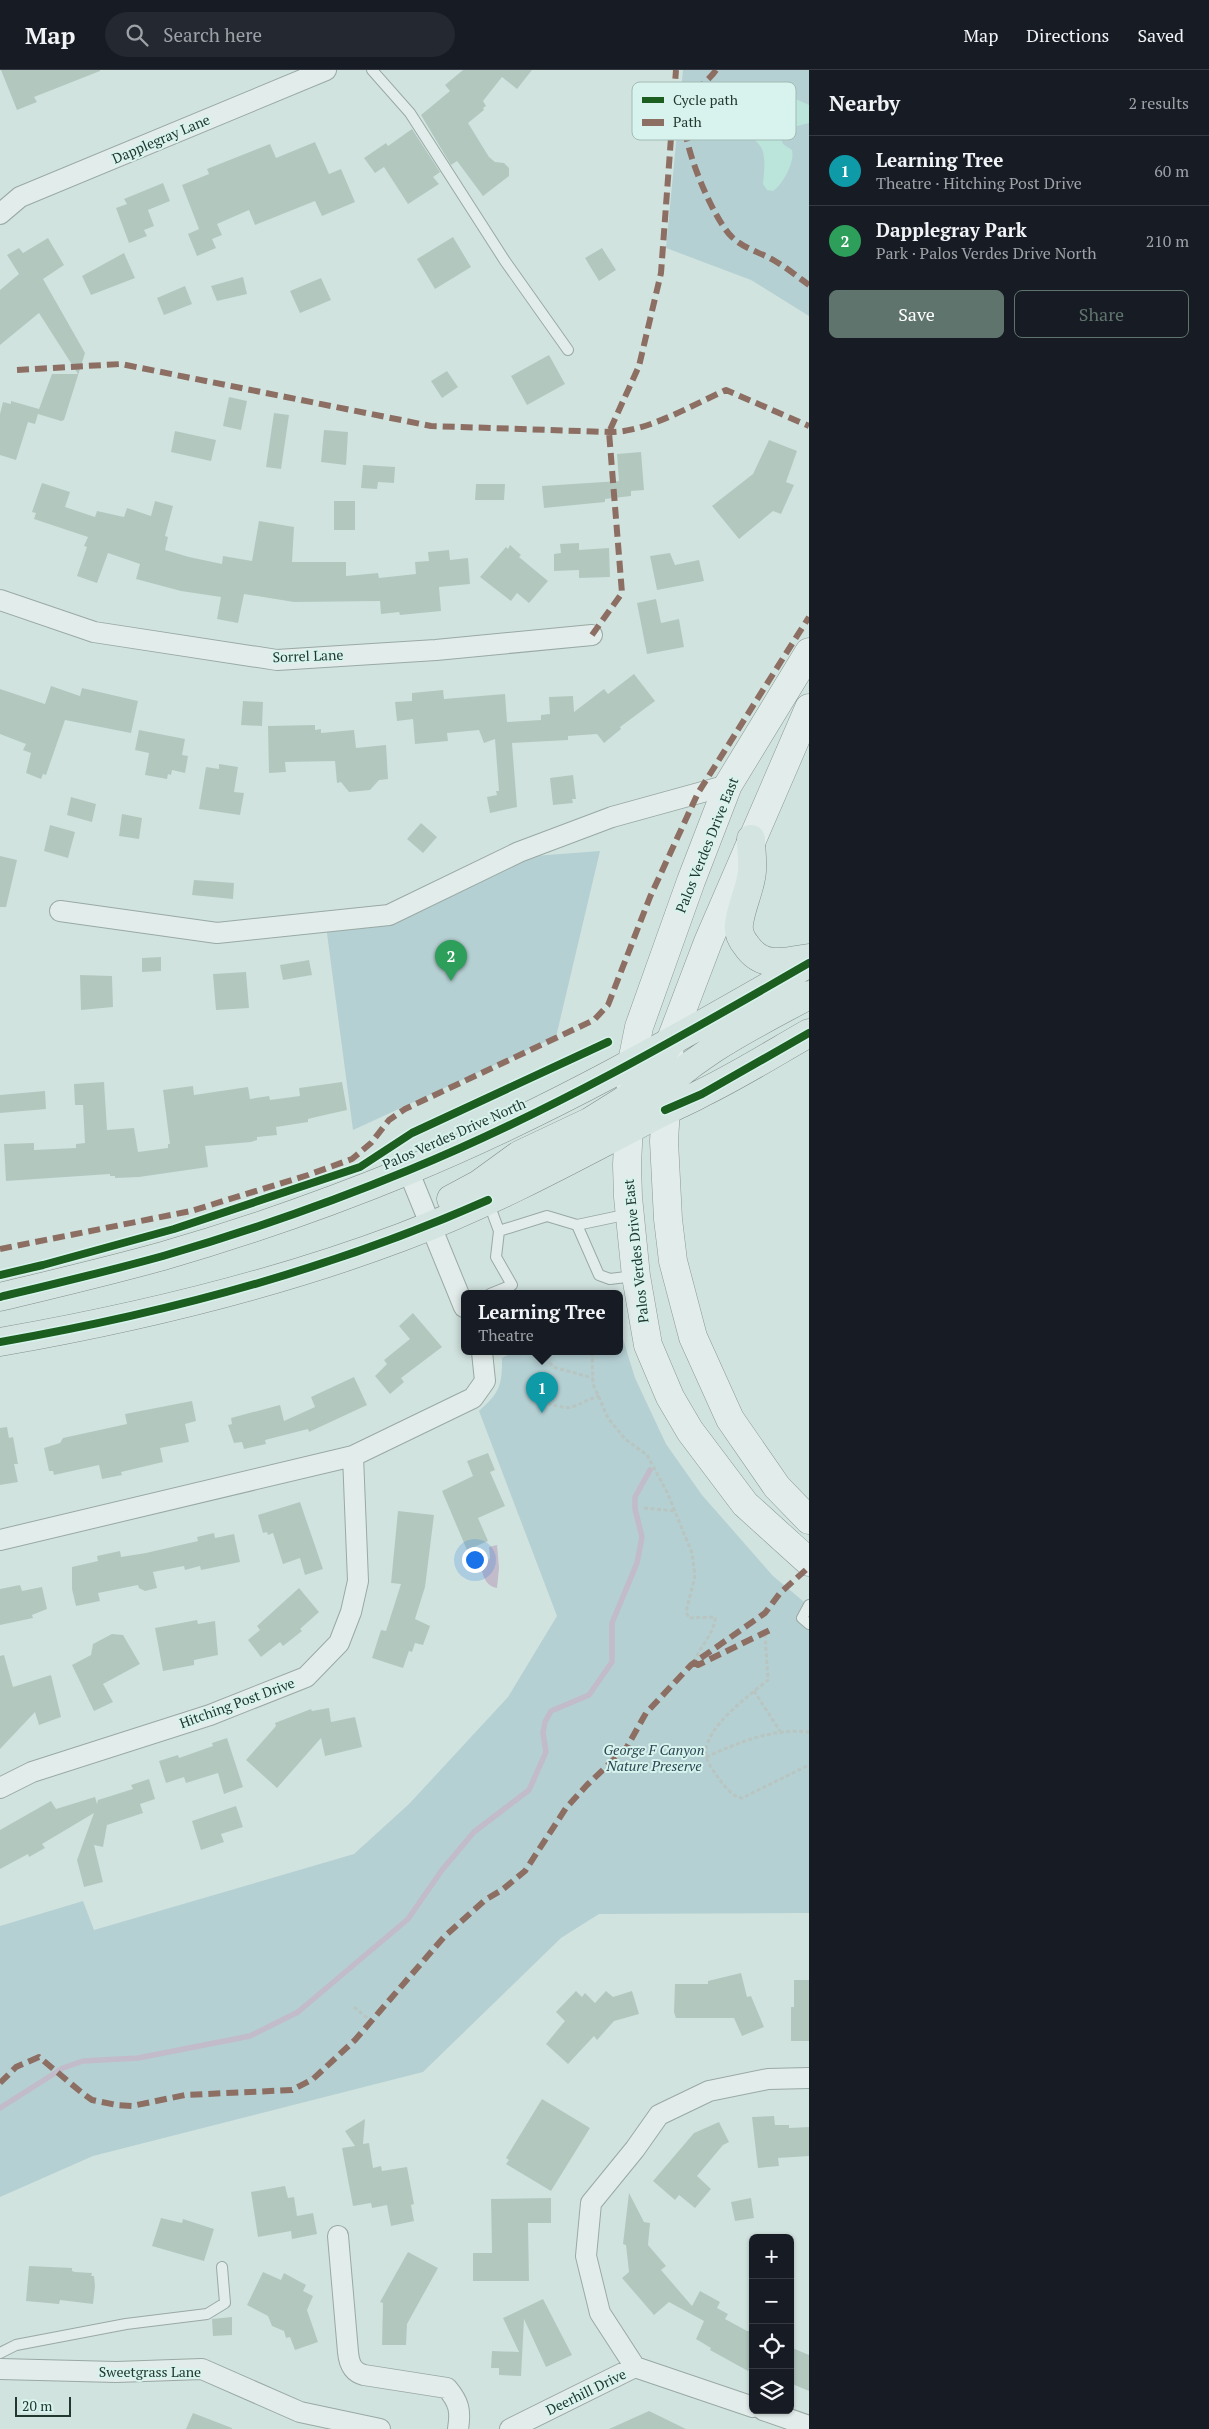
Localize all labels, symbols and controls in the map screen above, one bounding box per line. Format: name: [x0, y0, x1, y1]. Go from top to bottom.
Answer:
search box: [105, 12, 455, 57]
text: Map: [25, 19, 75, 51]
icon: search: [123, 21, 151, 49]
text: Search here: [163, 22, 262, 47]
text: Map: [963, 23, 998, 47]
text: Directions: [1026, 23, 1109, 47]
text: Saved: [1137, 23, 1184, 47]
legend: [632, 82, 796, 140]
text: Nearby: [829, 89, 900, 117]
text: Cycle path: [673, 90, 738, 109]
text: 2 results: [1129, 92, 1189, 114]
street label: Dapplegray Lane: [109, 109, 213, 168]
text: Path: [673, 112, 702, 131]
text: Learning Tree: [876, 147, 1003, 172]
text: 1: [840, 160, 850, 182]
text: 60 m: [1154, 160, 1189, 182]
text: Theatre · Hitching Post Drive: [876, 172, 1082, 194]
text: Dapplegray Park: [876, 217, 1027, 242]
text: 2: [840, 230, 850, 252]
text: 210 m: [1146, 230, 1189, 252]
text: Park · Palos Verdes Drive North: [876, 242, 1097, 264]
button: Save: [829, 290, 1004, 338]
button: Share: [1014, 290, 1189, 338]
street label: Sorrel Lane: [272, 645, 344, 666]
street label: Palos Verdes Drive East: [671, 773, 743, 915]
pin: 2: [435, 940, 467, 981]
street label: Palos Verdes Drive North: [379, 1093, 528, 1174]
street label: Palos Verdes Drive East: [618, 1177, 653, 1324]
popup: [461, 1290, 623, 1355]
text: Learning Tree: [478, 1299, 606, 1324]
text: Theatre: [478, 1324, 534, 1346]
pin: 1: [526, 1372, 558, 1413]
your location: [462, 1547, 488, 1573]
street label: Hitching Post Drive: [177, 1673, 297, 1732]
park label: George F Canyon Nature Preserve: [604, 1740, 704, 1775]
map controls: [749, 2234, 794, 2414]
button: +: [749, 2234, 794, 2279]
button: −: [749, 2279, 794, 2324]
button: locate: [749, 2324, 794, 2369]
street label: Sweetgrass Lane: [99, 2362, 201, 2381]
street label: Deerhill Drive: [543, 2364, 629, 2419]
button: layers: [749, 2369, 794, 2414]
scale bar: [15, 2394, 71, 2417]
text: 20 m: [22, 2396, 52, 2415]

